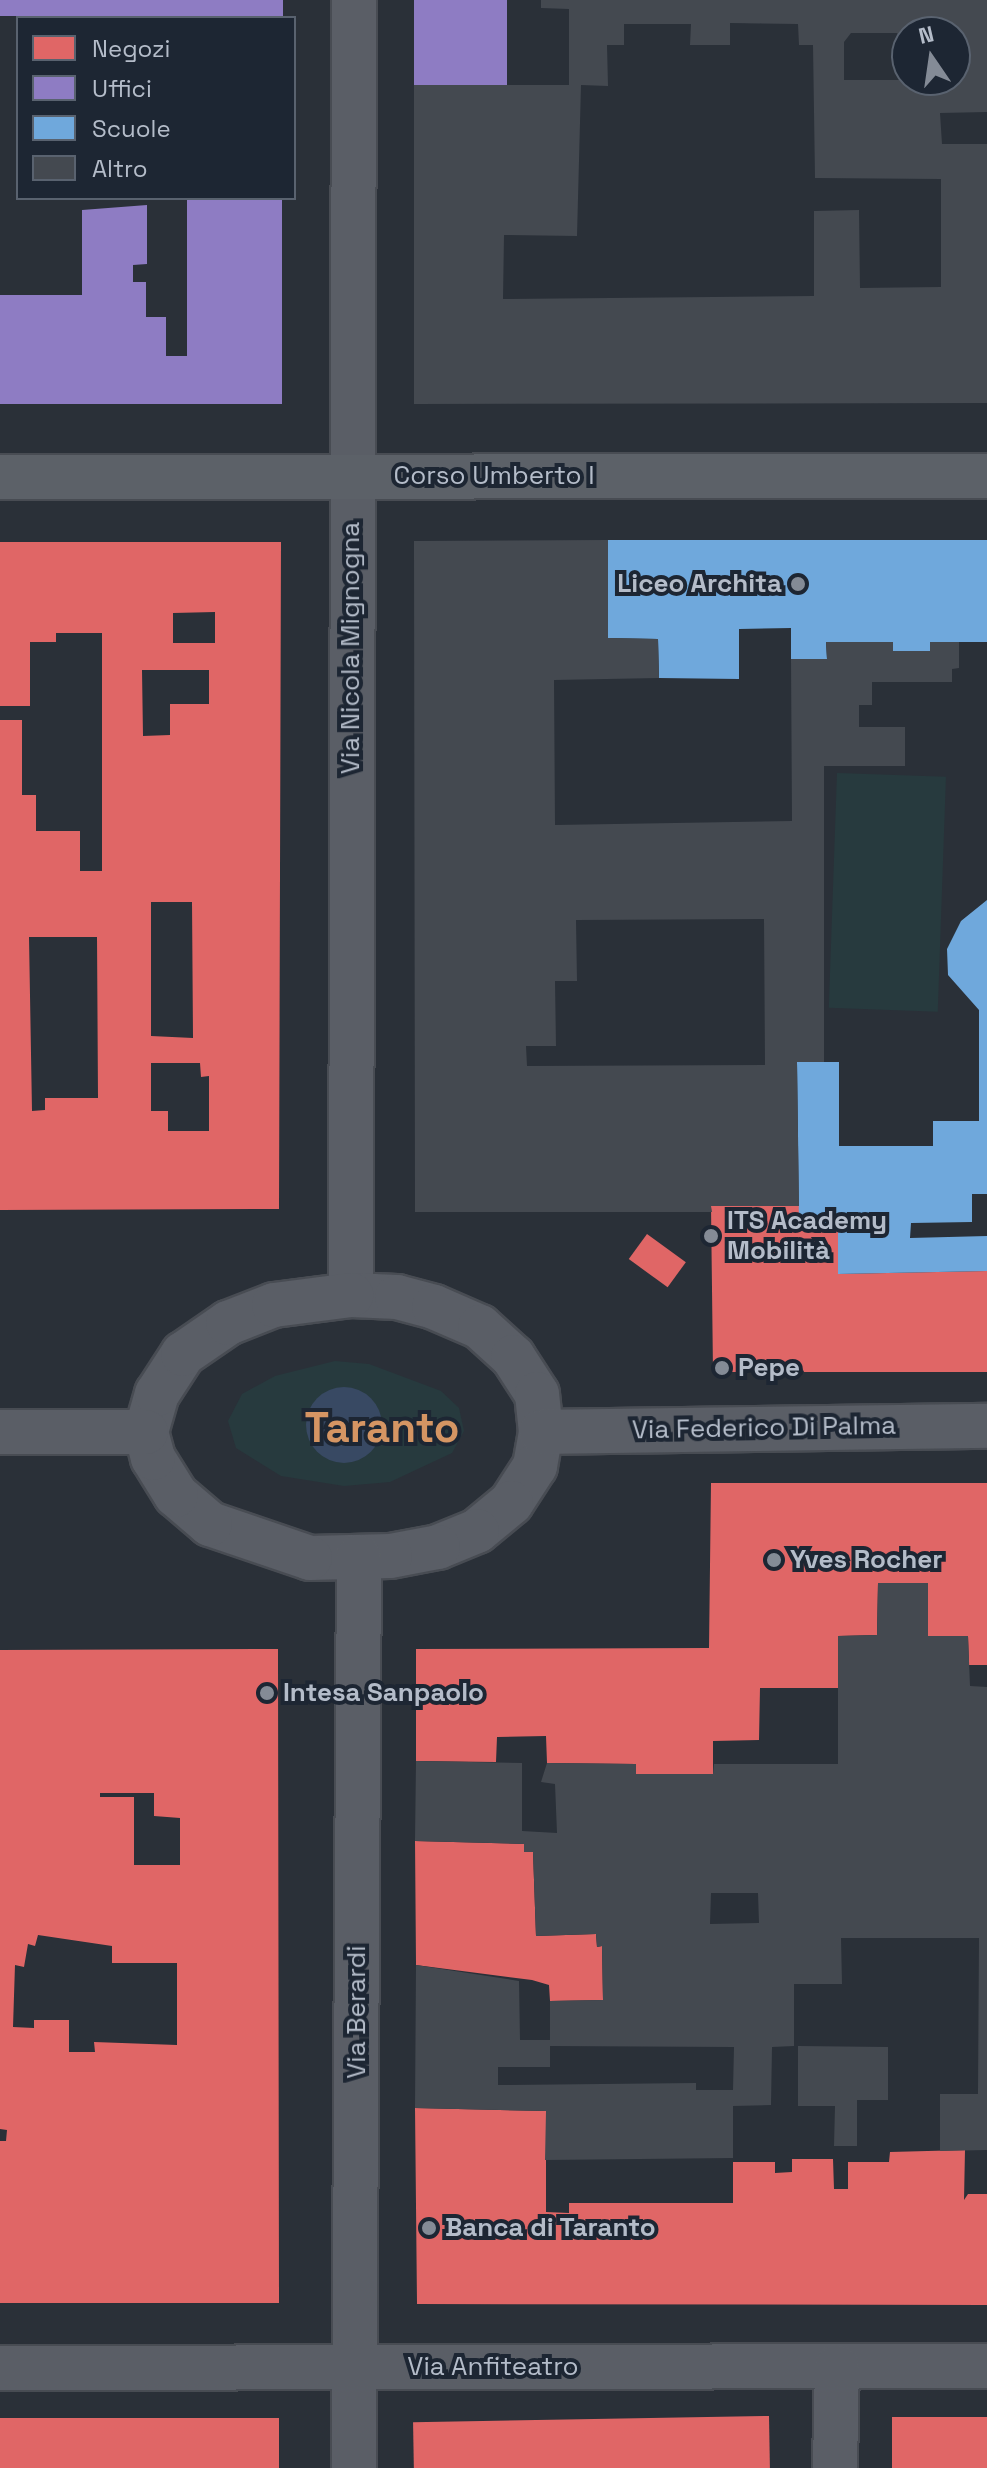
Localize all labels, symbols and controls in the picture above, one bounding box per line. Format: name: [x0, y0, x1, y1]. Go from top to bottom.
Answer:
legend: [16, 16, 296, 200]
north arrow: [891, 16, 971, 96]
text: N: [916, 19, 936, 50]
text: Negozi: [92, 33, 170, 64]
text: Uffici: [92, 73, 152, 104]
text: Scuole: [92, 113, 171, 144]
text: Altro: [92, 153, 148, 184]
street label: Corso Umberto I: [394, 460, 594, 492]
street label: Via Nicola Mignogna: [335, 522, 367, 774]
place label: Liceo Archita: [617, 568, 782, 600]
marker: Liceo Archita: [789, 575, 807, 593]
place label: ITS Academy Mobilità: [727, 1205, 887, 1266]
marker: ITS Academy Mobilità: [702, 1227, 720, 1245]
place label: Pepe: [738, 1352, 800, 1384]
marker: Pepe: [713, 1359, 731, 1377]
district label: Taranto: [304, 1403, 460, 1453]
street label: Via Federico Di Palma: [632, 1410, 896, 1446]
place label: Yves Rocher: [790, 1544, 943, 1576]
marker: Yves Rocher: [765, 1551, 783, 1569]
place label: Intesa Sanpaolo: [283, 1677, 484, 1709]
marker: Intesa Sanpaolo: [258, 1684, 276, 1702]
street label: Via Berardi: [341, 1945, 373, 2079]
place label: Banca di Taranto: [445, 2212, 656, 2244]
marker: Banca di Taranto: [420, 2219, 438, 2237]
street label: Via Anfiteatro: [407, 2351, 579, 2383]

